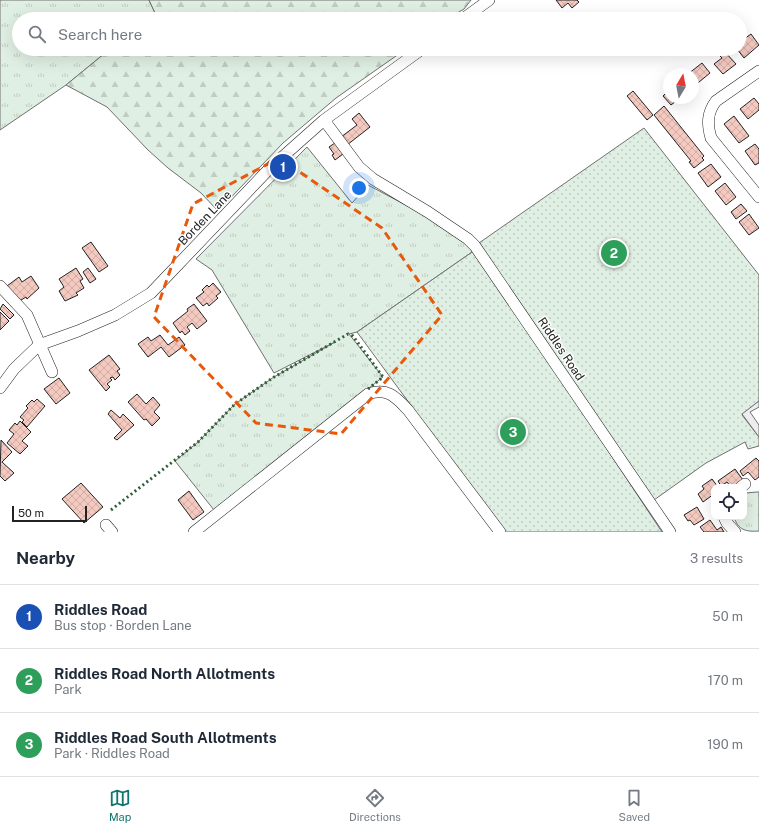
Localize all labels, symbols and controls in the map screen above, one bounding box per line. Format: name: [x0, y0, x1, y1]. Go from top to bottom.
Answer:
search box: [12, 12, 747, 56]
icon: search: [26, 23, 48, 45]
text: Search here: [58, 26, 142, 43]
north arrow: [663, 68, 699, 104]
pin: 1: [270, 152, 296, 182]
your location: [349, 178, 369, 198]
street label: Borden Lane: [176, 188, 235, 248]
pin: 2: [601, 238, 627, 268]
street label: Riddles Road: [535, 315, 587, 383]
pin: 3: [500, 417, 526, 447]
map controls: [711, 484, 747, 520]
button: locate: [711, 484, 747, 520]
scale bar: [12, 504, 87, 523]
text: 50 m: [18, 507, 44, 519]
text: Nearby: [16, 548, 75, 568]
text: 3 results: [690, 551, 743, 566]
text: Riddles Road: [54, 601, 147, 618]
text: 1: [26, 609, 32, 624]
text: 50 m: [712, 609, 743, 624]
text: Bus stop · Borden Lane: [54, 618, 192, 633]
text: Riddles Road North Allotments: [54, 665, 275, 682]
text: 2: [25, 673, 33, 688]
text: 170 m: [708, 673, 743, 688]
text: Park: [54, 682, 82, 697]
text: Riddles Road South Allotments: [54, 729, 277, 746]
text: 3: [25, 737, 33, 752]
text: 190 m: [707, 737, 743, 752]
text: Park · Riddles Road: [54, 746, 170, 761]
tab: Map: [109, 787, 131, 823]
tab: Directions: [349, 787, 401, 823]
tab: Saved: [619, 787, 650, 823]

